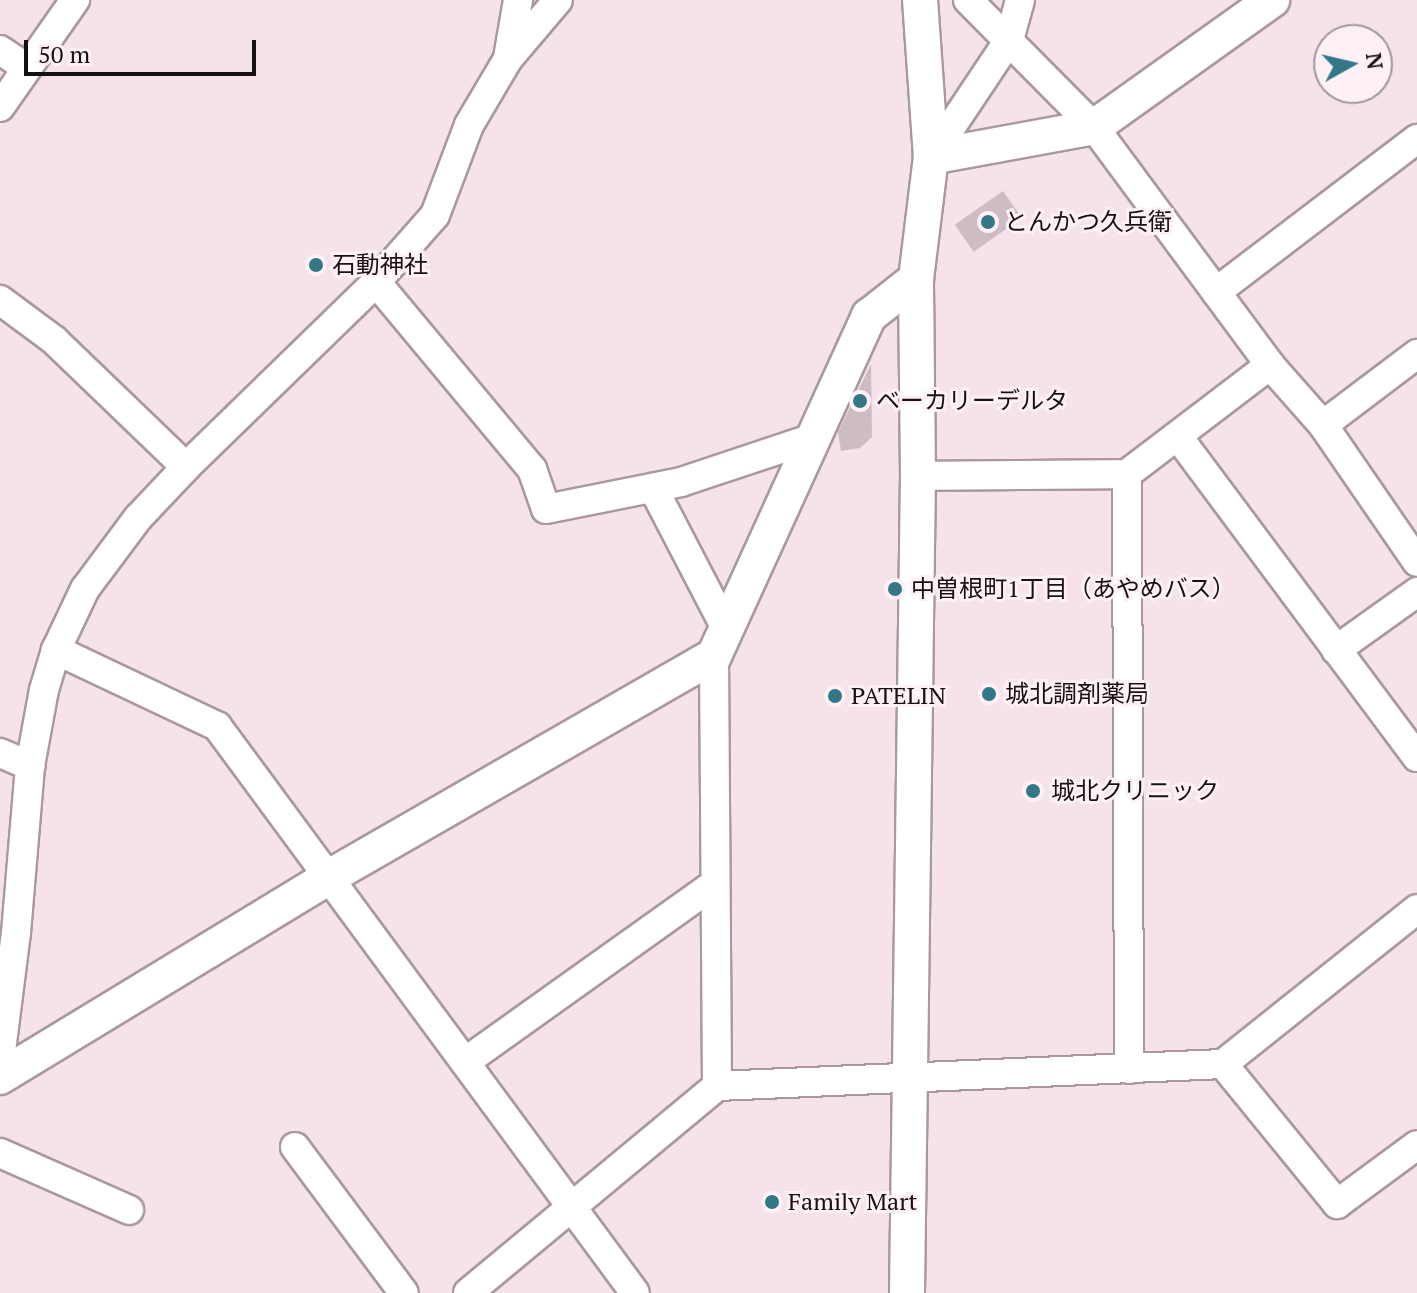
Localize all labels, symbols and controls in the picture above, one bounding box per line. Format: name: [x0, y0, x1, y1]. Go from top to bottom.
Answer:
scale bar: [28, 24, 260, 74]
north arrow: [1313, 24, 1393, 104]
text: 50 m: [38, 38, 90, 70]
text: N: [1360, 51, 1391, 71]
place label: とんかつ久兵衛: [1004, 208, 1172, 236]
marker: とんかつ久兵衛: [979, 213, 997, 231]
place label: 石動神社: [332, 251, 428, 279]
marker: 石動神社: [307, 256, 325, 274]
place label: ベーカリーデルタ: [876, 387, 1068, 415]
marker: ベーカリーデルタ: [851, 392, 869, 410]
place label: 中曽根町1丁目（あやめバス）: [911, 575, 1236, 603]
marker: 中曽根町1丁目（あやめバス）: [886, 580, 904, 598]
place label: 城北調剤薬局: [1005, 680, 1149, 708]
place label: PATELIN: [851, 682, 946, 710]
marker: 城北調剤薬局: [980, 685, 998, 703]
marker: PATELIN: [826, 687, 844, 705]
place label: 城北クリニック: [1051, 777, 1219, 805]
marker: 城北クリニック: [1022, 780, 1044, 802]
place label: Family Mart: [788, 1188, 917, 1216]
marker: Family Mart: [763, 1193, 781, 1211]

